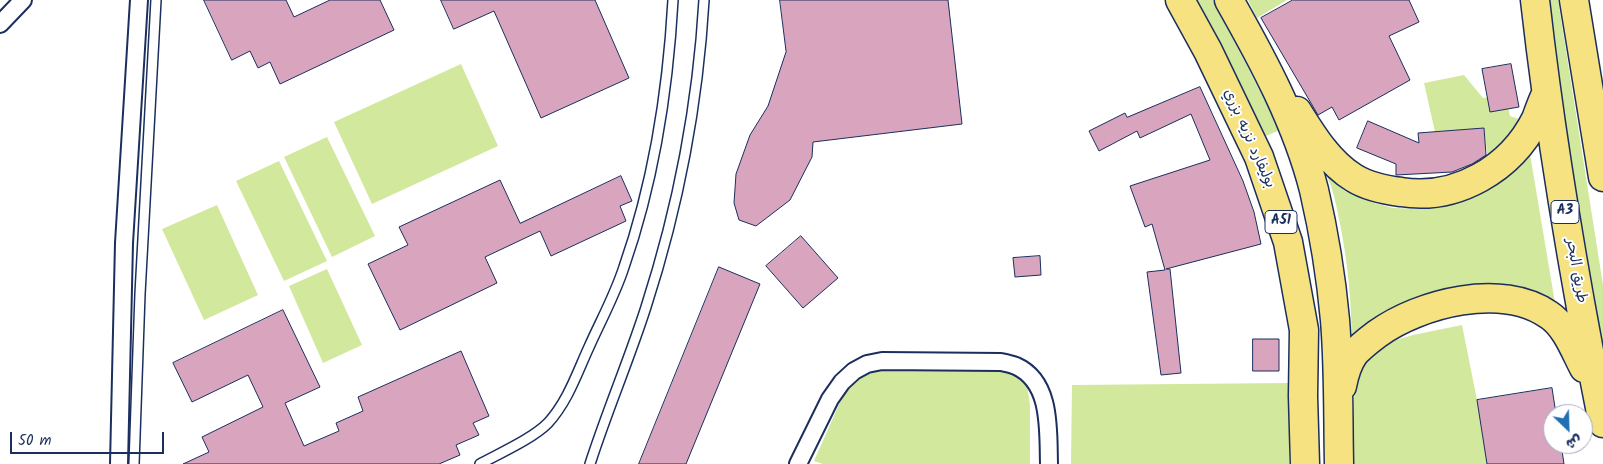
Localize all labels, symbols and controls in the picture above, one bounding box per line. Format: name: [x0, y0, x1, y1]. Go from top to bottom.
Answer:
street label: بوليفارد نزيه بزري: [1218, 87, 1278, 191]
road number: A3: [1551, 200, 1579, 223]
road number: A51: [1265, 210, 1297, 233]
street label: طريق البحر: [1560, 237, 1590, 305]
north arrow: [1543, 404, 1593, 454]
scale bar: [12, 422, 166, 454]
text: 50 m: [18, 429, 52, 453]
text: ش: [1562, 429, 1585, 455]

